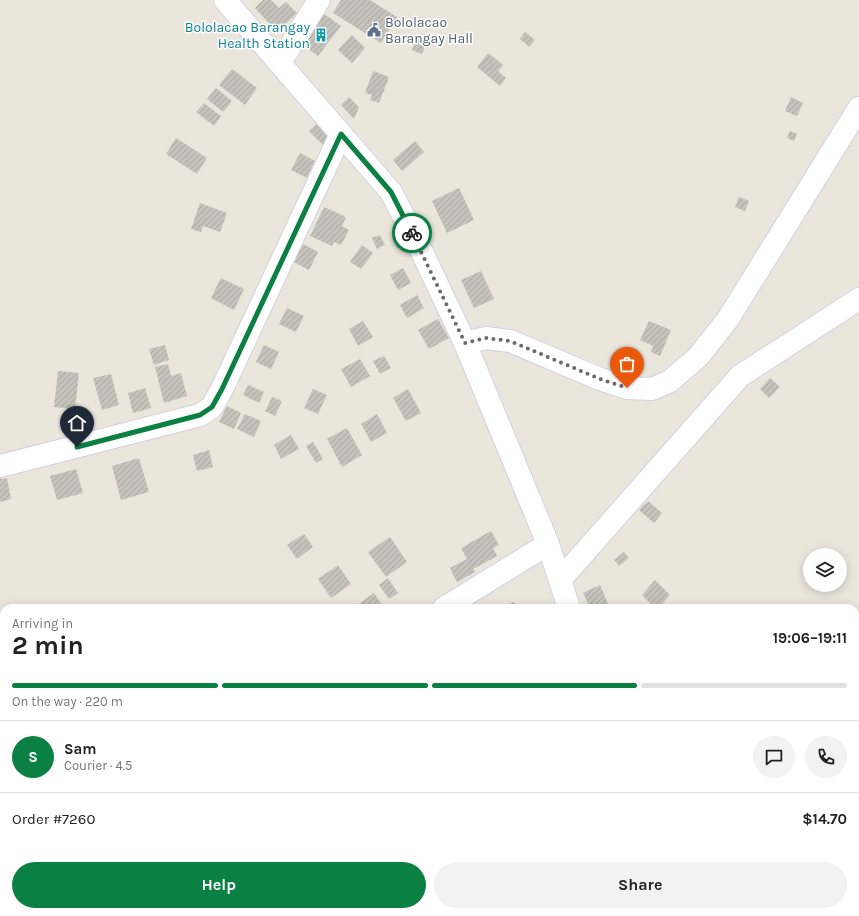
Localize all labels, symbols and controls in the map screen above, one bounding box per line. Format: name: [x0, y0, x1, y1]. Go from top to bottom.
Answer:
place label: Bololacao Barangay Hall: [385, 14, 473, 47]
place label: Bololacao Barangay Health Station: [185, 19, 310, 52]
public building icon: Bololacao Barangay Hall: [366, 22, 382, 38]
building icon: Bololacao Barangay Health Station: [313, 27, 329, 43]
courier: [392, 213, 432, 253]
icon: bike: [401, 222, 423, 244]
pin: [610, 347, 644, 388]
icon: bag: [616, 353, 638, 375]
pin: [60, 406, 94, 447]
icon: home: [66, 412, 88, 434]
map controls: [803, 548, 847, 592]
button: layers: [803, 548, 847, 592]
text: Arriving in: [12, 616, 73, 631]
text: 19:06–19:11: [773, 629, 847, 647]
text: 2 min: [12, 630, 84, 661]
text: On the way · 220 m: [12, 694, 123, 709]
button: chat: [753, 736, 795, 778]
button: phone: [805, 736, 847, 778]
text: Sam: [64, 740, 97, 758]
text: S: [28, 748, 38, 766]
text: Courier · 4.5: [64, 758, 132, 773]
text: Order #7260: [12, 810, 95, 828]
text: $14.70: [802, 810, 847, 828]
button: Help: [12, 862, 426, 908]
button: Share: [434, 862, 847, 908]

